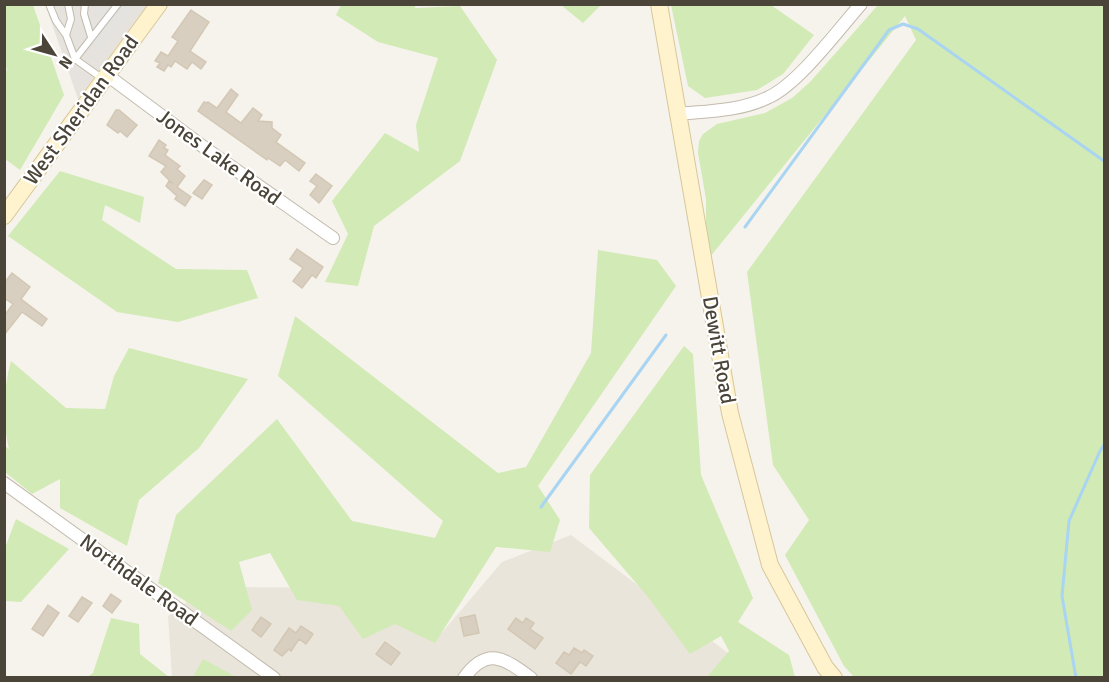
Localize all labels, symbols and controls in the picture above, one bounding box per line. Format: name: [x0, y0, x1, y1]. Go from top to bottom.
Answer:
north arrow: [24, 24, 84, 84]
street label: West Sheridan Road: [18, 30, 144, 190]
text: N: [54, 52, 77, 73]
street label: Jones Lake Road: [152, 103, 286, 211]
street label: Dewitt Road: [697, 294, 741, 406]
street label: Northdale Road: [75, 528, 203, 632]

